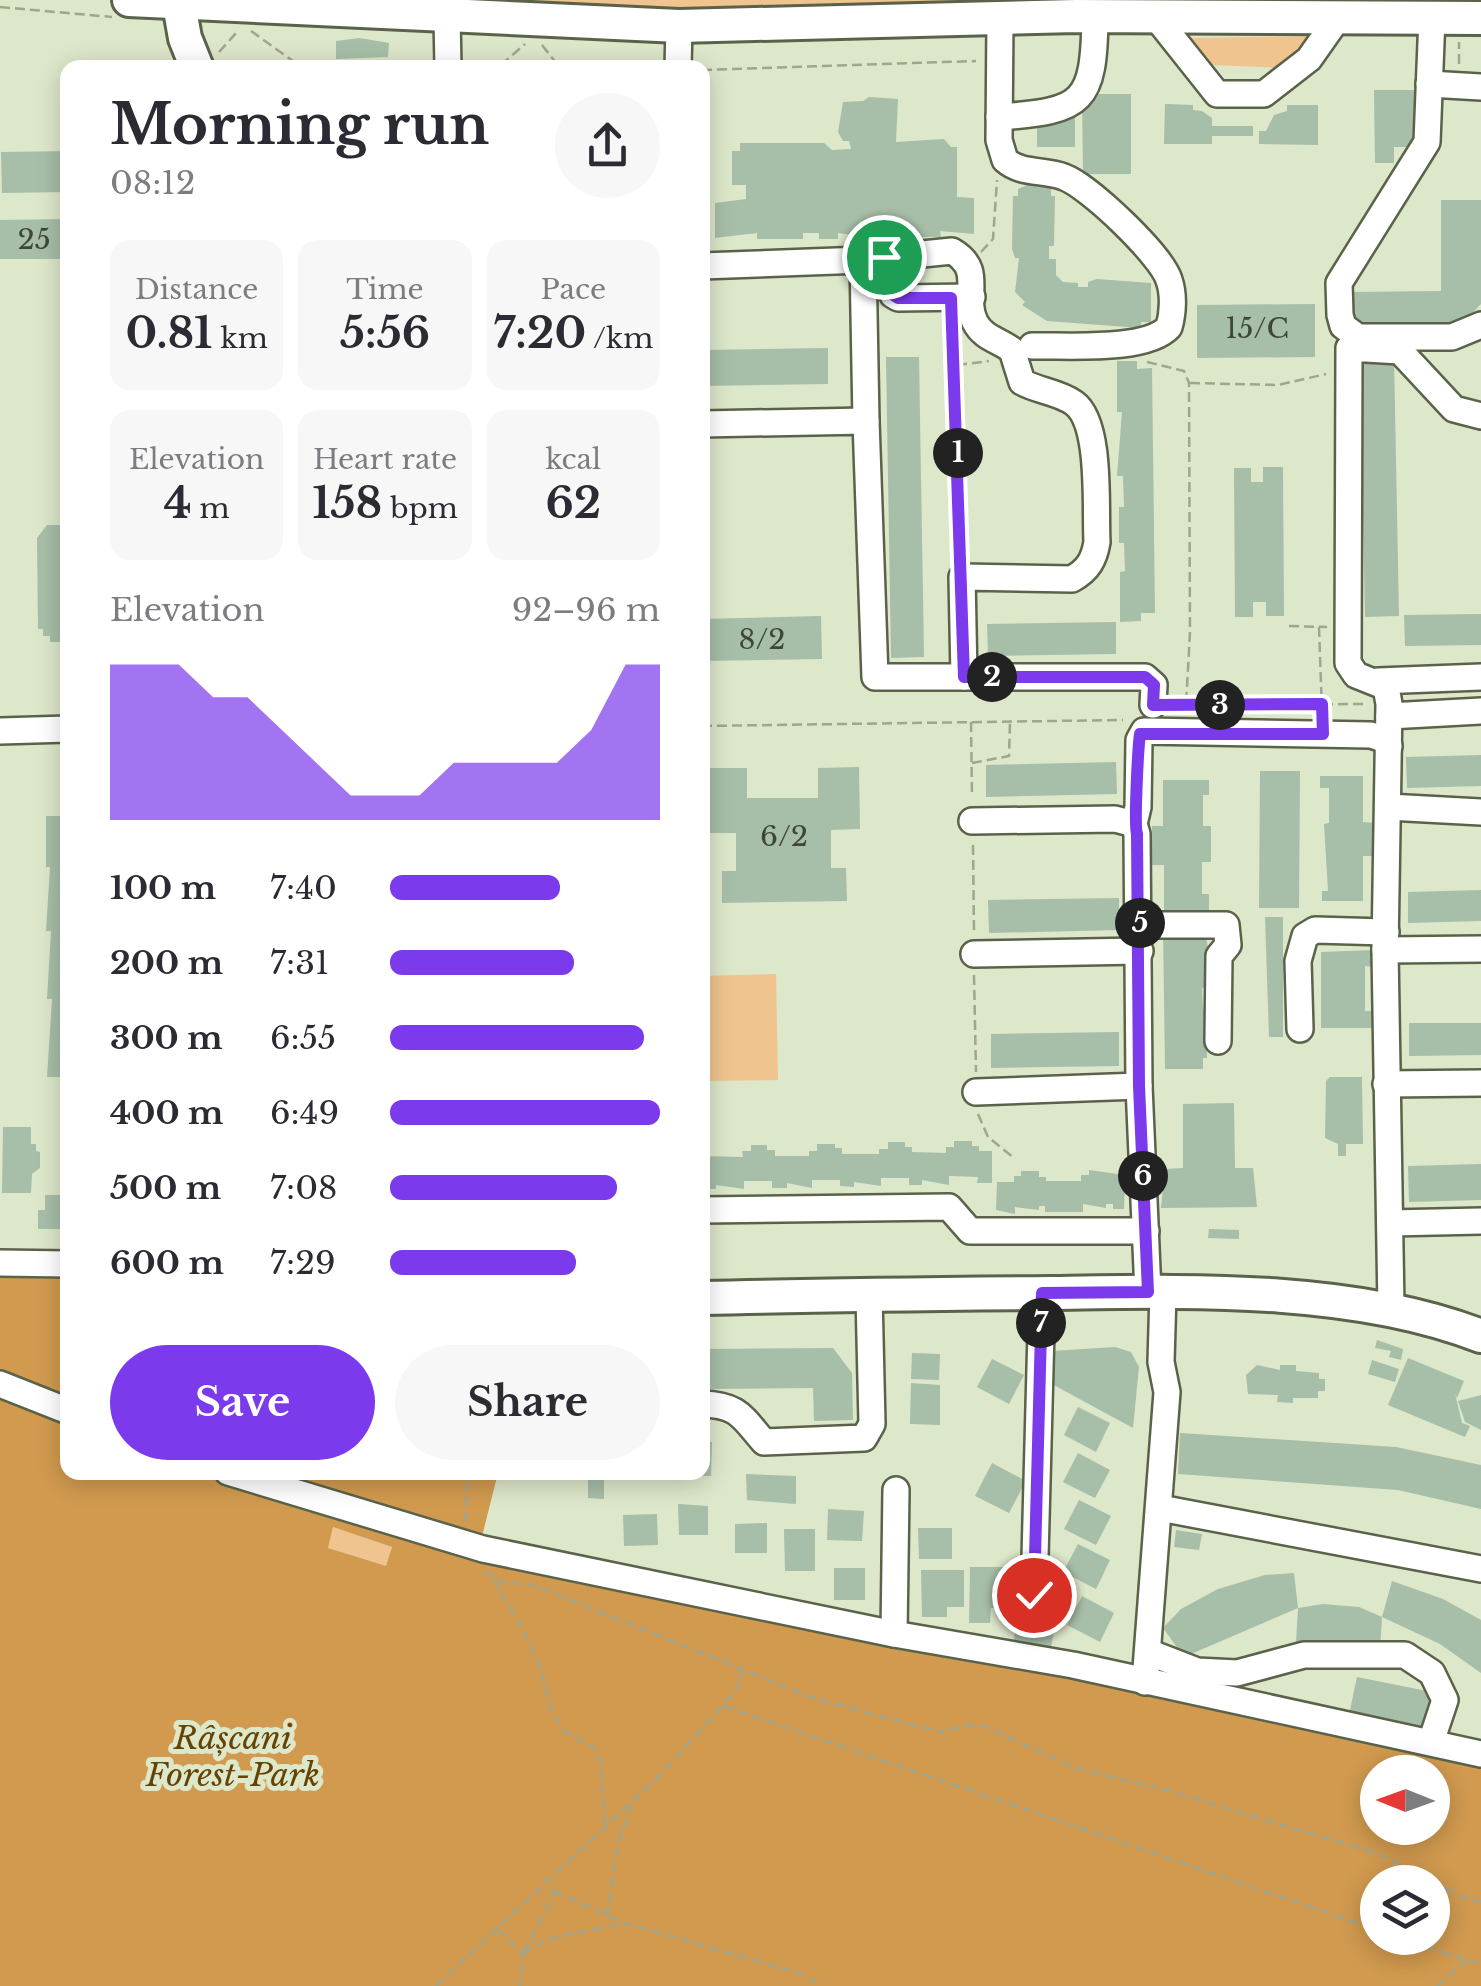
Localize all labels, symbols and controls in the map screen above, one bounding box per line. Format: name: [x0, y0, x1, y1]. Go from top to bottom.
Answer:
text: Morning run: [110, 91, 489, 159]
button: share: [555, 93, 660, 198]
text: 08:12: [110, 163, 195, 203]
pin: [842, 215, 927, 300]
house number: 25: [17, 222, 51, 257]
icon: arrive: [857, 230, 912, 285]
text: Distance: [135, 272, 258, 307]
text: Time: [346, 272, 424, 307]
text: Pace: [541, 272, 606, 307]
text: 0.81: [126, 307, 212, 359]
text: 5:56: [340, 307, 430, 359]
text: 7:20: [493, 307, 586, 359]
house number: 15/C: [1225, 311, 1289, 346]
text: km: [212, 321, 268, 356]
text: /km: [586, 321, 653, 356]
pin: 1: [933, 428, 983, 478]
text: 1: [952, 435, 964, 470]
text: Elevation: [129, 442, 264, 477]
text: Heart rate: [313, 442, 457, 477]
text: kcal: [545, 442, 601, 477]
text: 4: [164, 477, 192, 529]
text: 158: [312, 477, 382, 529]
text: 62: [545, 477, 601, 529]
text: m: [192, 491, 230, 526]
text: bpm: [382, 491, 458, 526]
text: Elevation: [110, 590, 264, 630]
text: 92–96 m: [512, 590, 660, 630]
house number: 8/2: [738, 622, 786, 657]
pin: 2: [967, 652, 1017, 702]
text: 2: [983, 659, 1001, 694]
pin: 3: [1195, 680, 1245, 730]
text: 3: [1211, 687, 1229, 722]
house number: 6/2: [760, 819, 808, 854]
text: 100 m: [110, 868, 216, 908]
text: 7:40: [270, 868, 337, 908]
pin: 5: [1115, 898, 1165, 948]
text: 5: [1132, 905, 1148, 940]
text: 200 m: [110, 943, 223, 983]
text: 7:31: [270, 943, 329, 983]
text: 300 m: [110, 1018, 223, 1058]
text: 6:55: [270, 1018, 336, 1058]
text: 400 m: [110, 1093, 223, 1133]
text: 6:49: [270, 1093, 339, 1133]
pin: 6: [1118, 1151, 1168, 1201]
text: 6: [1134, 1158, 1152, 1193]
text: 500 m: [110, 1168, 221, 1208]
text: 7:08: [270, 1168, 337, 1208]
text: 600 m: [110, 1243, 224, 1283]
text: 7:29: [270, 1243, 335, 1283]
pin: 7: [1016, 1298, 1066, 1348]
text: 7: [1034, 1305, 1048, 1340]
button: Save: [110, 1345, 375, 1460]
button: Share: [395, 1345, 660, 1460]
pin: [992, 1553, 1077, 1638]
icon: check: [1007, 1568, 1062, 1623]
park label: Râșcani Forest-Park: [145, 1718, 320, 1795]
north arrow: [1360, 1755, 1450, 1845]
map controls: [1360, 1755, 1450, 1955]
button: layers: [1360, 1865, 1450, 1955]

